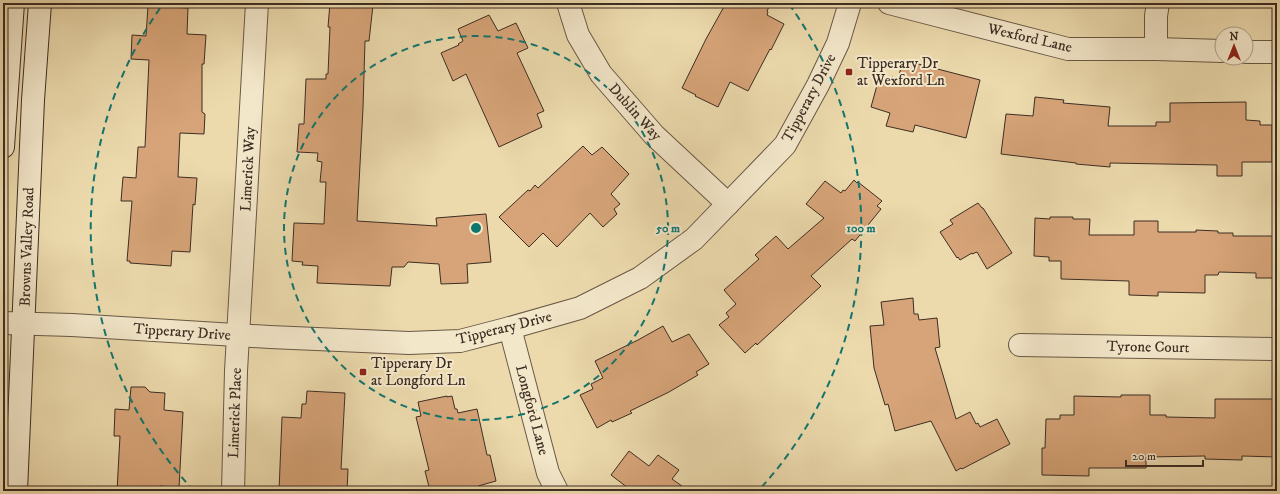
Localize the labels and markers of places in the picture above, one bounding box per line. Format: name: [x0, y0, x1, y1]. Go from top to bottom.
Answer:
place label: Tipperary Dr at Wexford Ln: [857, 54, 945, 90]
marker: Tipperary Dr at Wexford Ln: [844, 67, 854, 77]
centre of rings: [469, 221, 483, 235]
place label: Tipperary Dr at Longford Ln: [371, 354, 466, 390]
marker: Tipperary Dr at Longford Ln: [358, 367, 368, 377]

